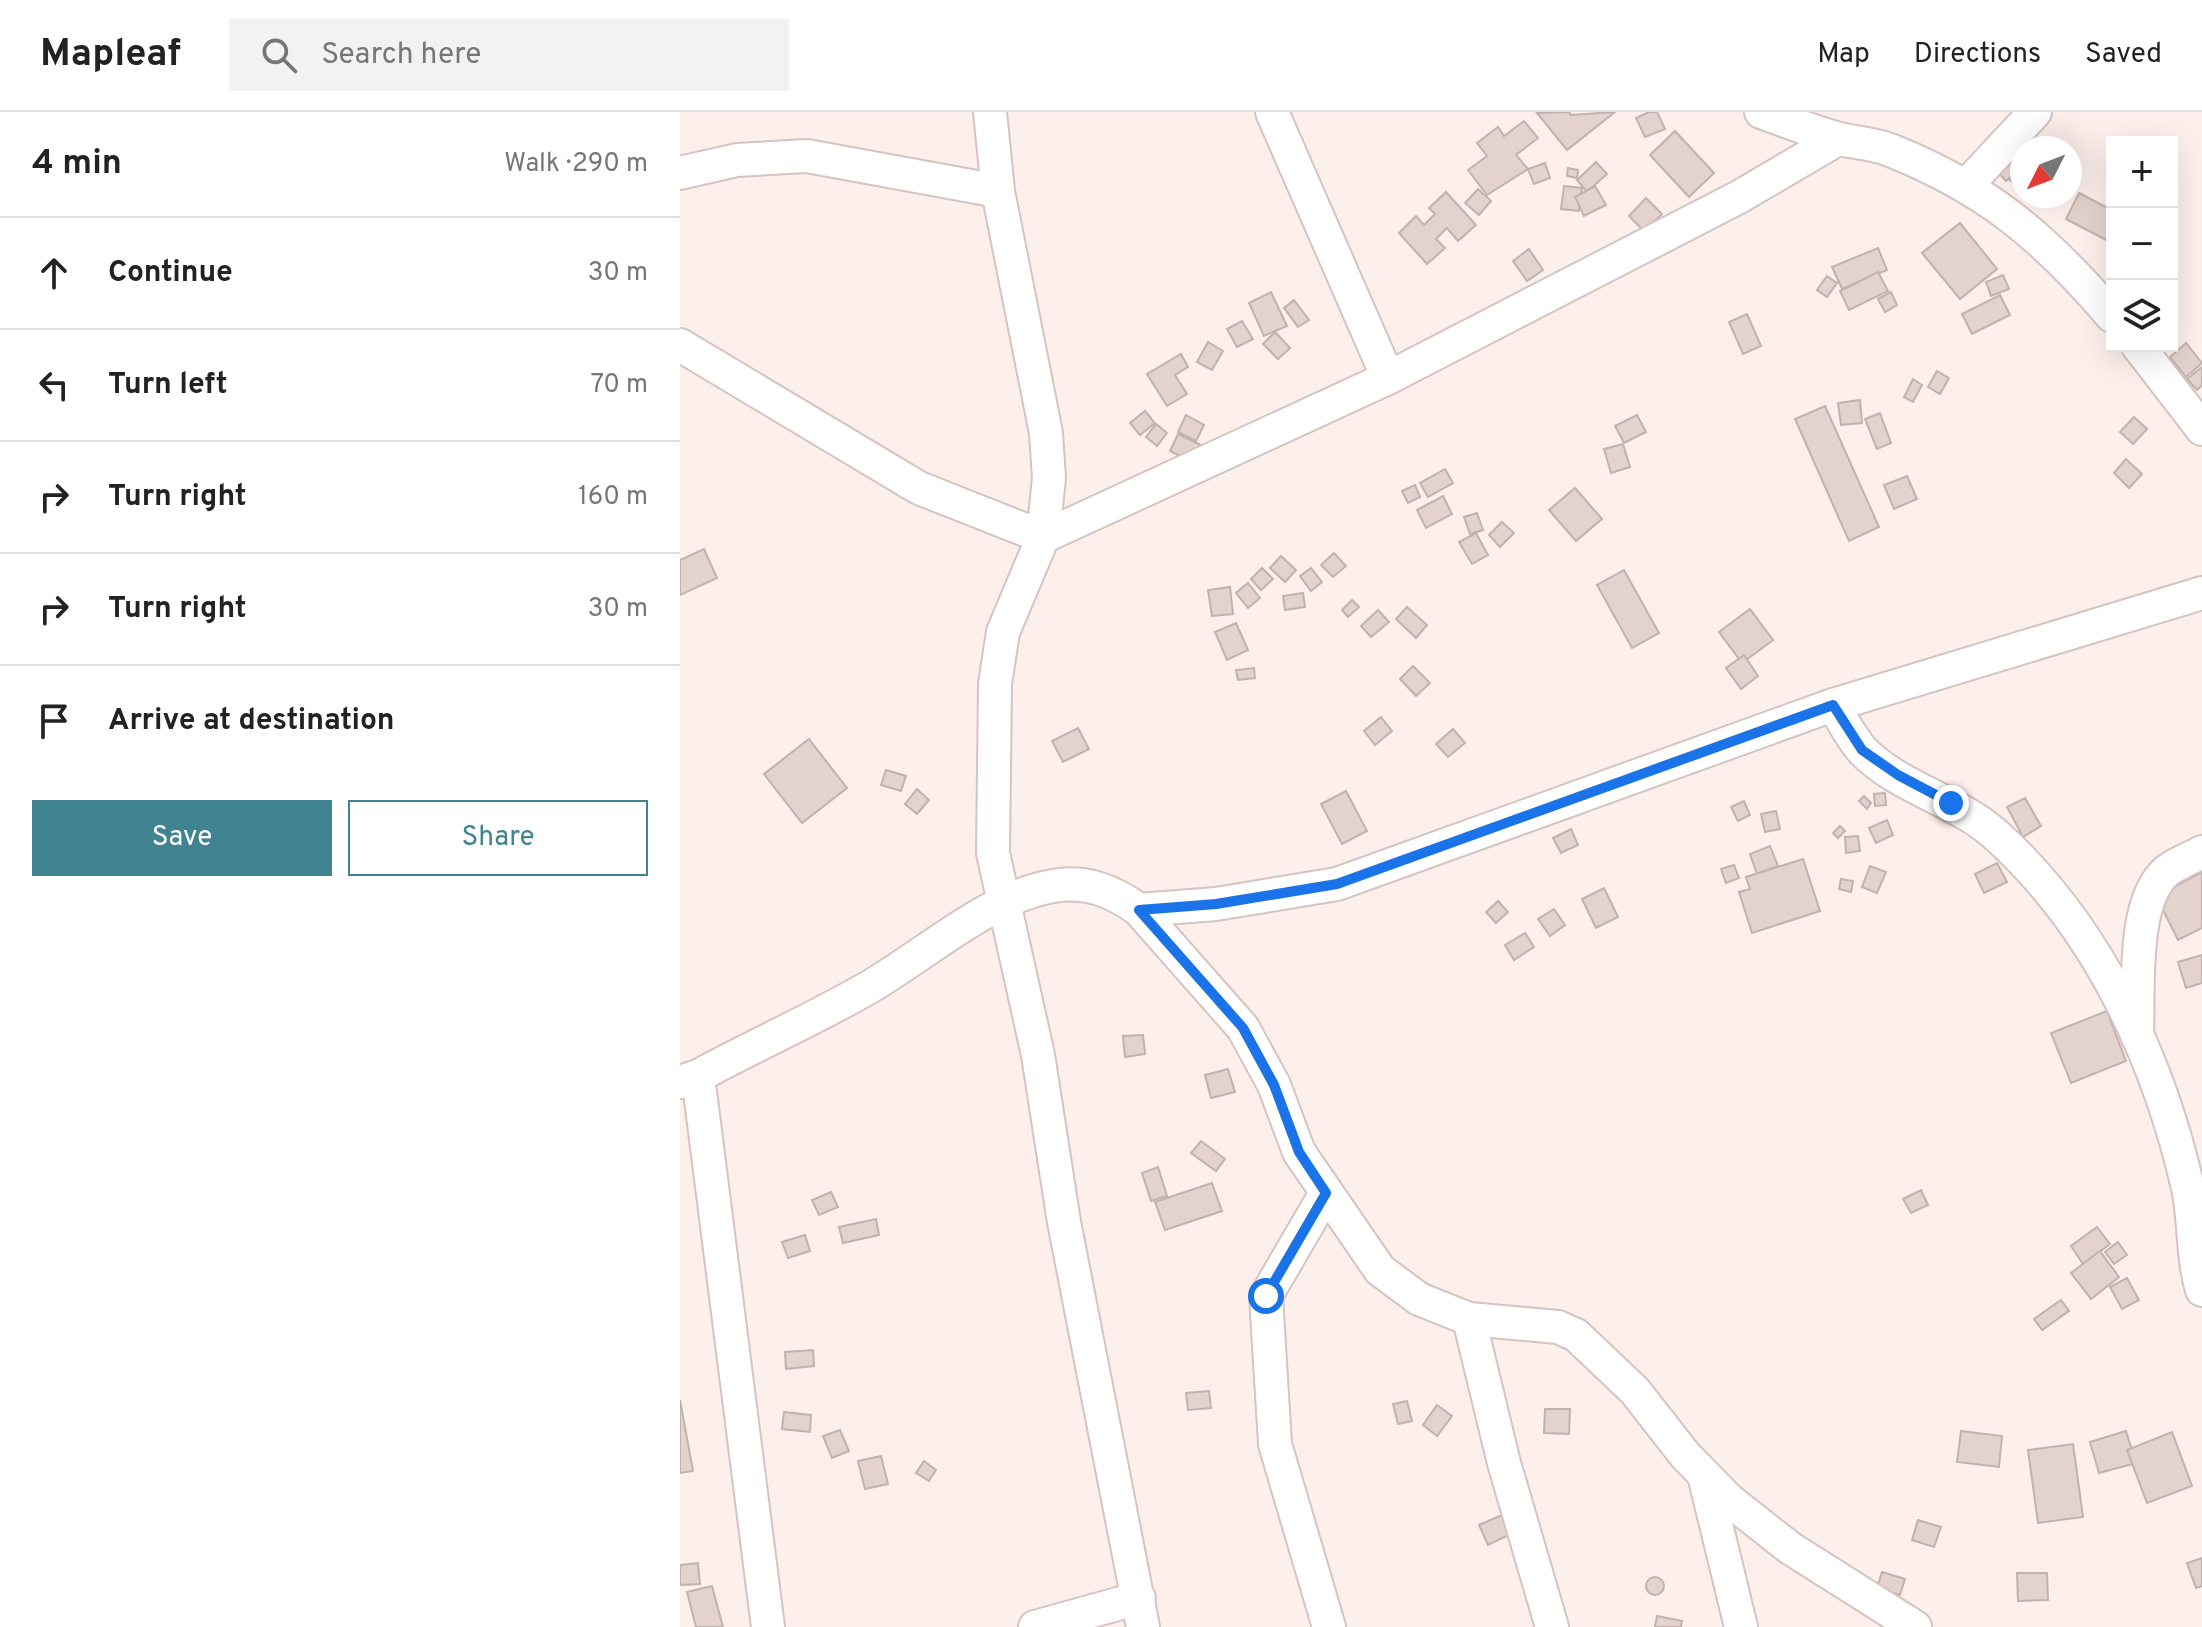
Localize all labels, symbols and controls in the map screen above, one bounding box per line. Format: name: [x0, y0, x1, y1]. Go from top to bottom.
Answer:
search box: [229, 19, 789, 91]
text: Mapleaf: [40, 31, 181, 80]
icon: search: [257, 33, 301, 77]
text: Search here: [321, 37, 481, 74]
text: Map: [1817, 37, 1870, 73]
text: Directions: [1914, 37, 2041, 73]
text: Saved: [2085, 37, 2162, 73]
north arrow: [2010, 136, 2082, 208]
map controls: [2106, 136, 2178, 352]
button: +: [2106, 136, 2178, 208]
text: 4 min: [32, 143, 122, 186]
text: Walk · 290 m: [504, 148, 648, 181]
button: −: [2106, 208, 2178, 280]
icon: ahead: [32, 251, 76, 295]
text: Continue: [108, 255, 233, 292]
text: 30 m: [588, 257, 648, 290]
button: layers: [2106, 280, 2178, 352]
icon: left: [32, 363, 76, 407]
text: Turn left: [108, 367, 228, 404]
text: 70 m: [590, 369, 648, 402]
icon: right: [32, 475, 76, 519]
text: Turn right: [108, 479, 246, 516]
text: 160 m: [578, 481, 648, 514]
icon: right: [32, 587, 76, 631]
text: Turn right: [108, 591, 246, 628]
text: 30 m: [588, 593, 648, 626]
icon: arrive: [32, 699, 76, 743]
text: Arrive at destination: [108, 703, 394, 740]
route end: [1933, 785, 1969, 821]
button: Save: [32, 800, 332, 876]
button: Share: [348, 800, 648, 876]
route start: [1248, 1278, 1284, 1314]

